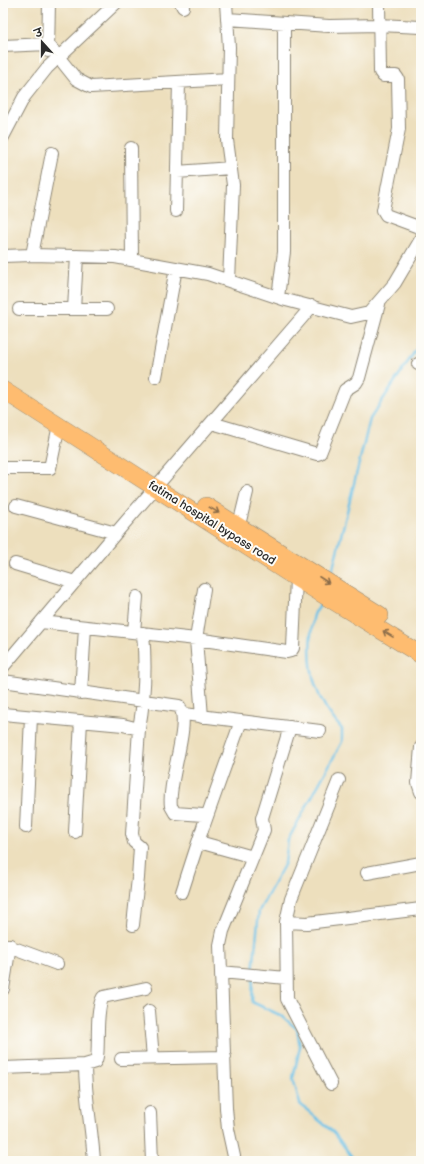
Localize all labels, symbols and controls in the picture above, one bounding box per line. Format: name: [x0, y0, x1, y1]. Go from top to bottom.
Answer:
north arrow: [22, 22, 62, 62]
text: उ: [32, 25, 46, 41]
street label: fatima hospital bypass road: [146, 478, 278, 568]
one-way arrow: [208, 507, 220, 515]
one-way arrow: [318, 576, 330, 584]
one-way arrow: [383, 630, 394, 638]

